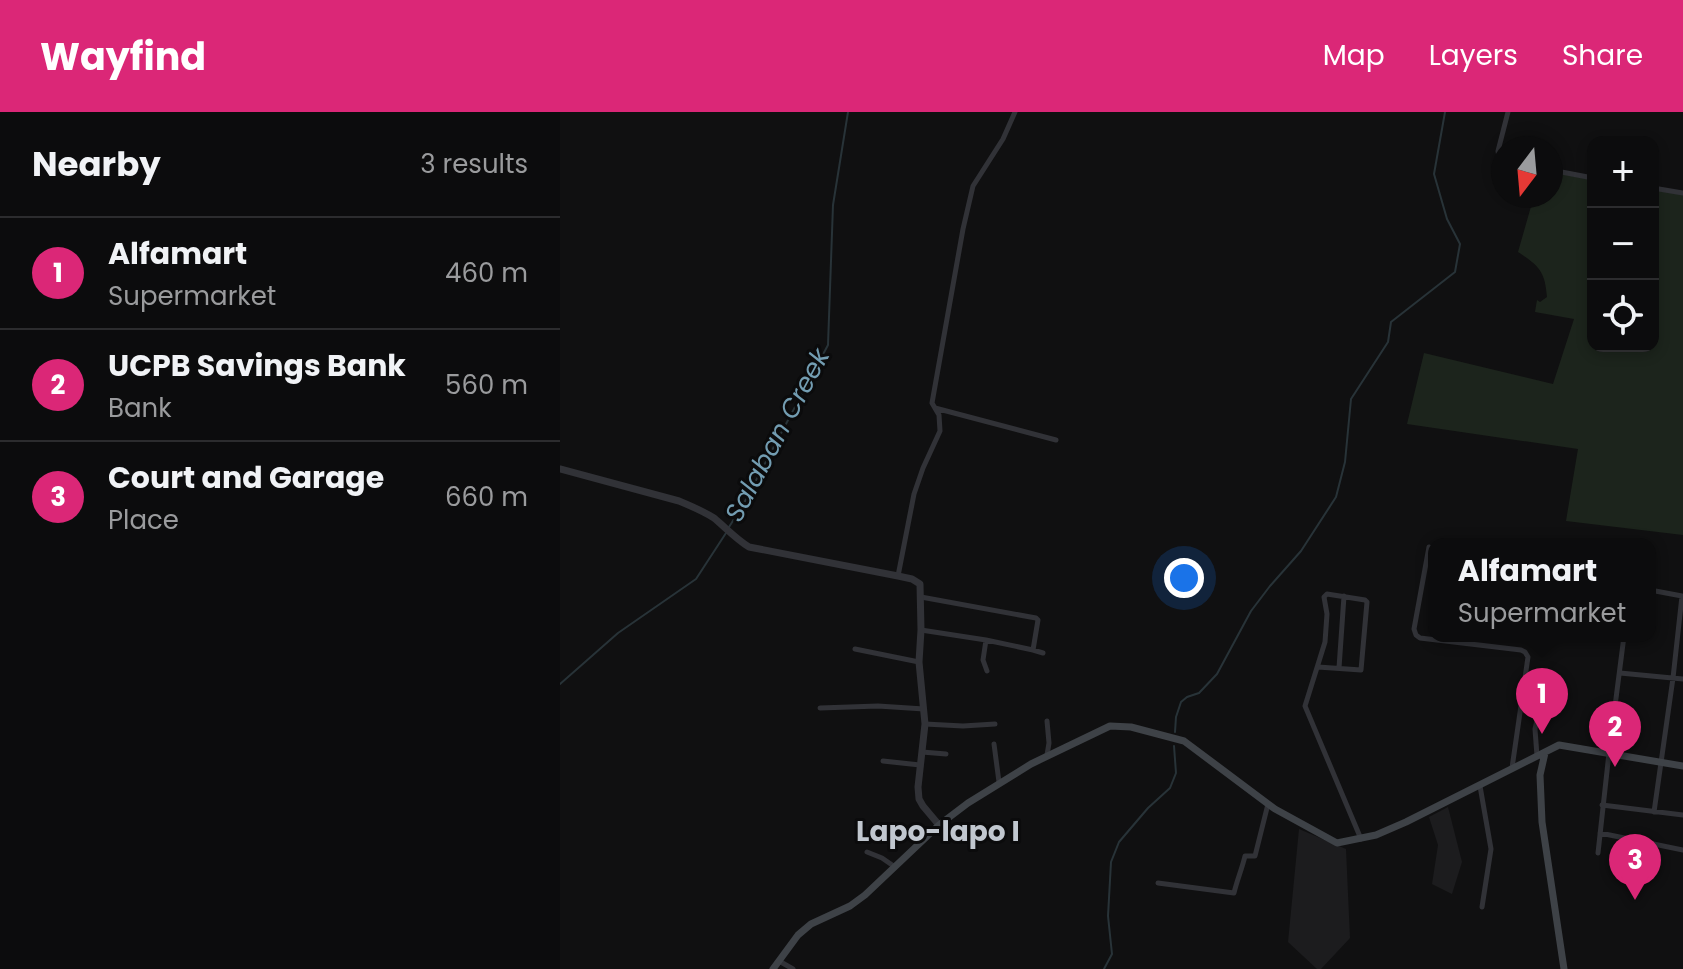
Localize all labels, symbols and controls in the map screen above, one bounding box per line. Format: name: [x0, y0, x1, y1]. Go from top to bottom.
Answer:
text: Wayfind: [40, 30, 206, 83]
text: Map: [1323, 36, 1385, 75]
text: Layers: [1429, 36, 1518, 75]
text: Share: [1562, 36, 1643, 75]
north arrow: [1491, 136, 1563, 208]
map controls: [1587, 136, 1659, 352]
button: +: [1587, 136, 1659, 208]
text: Nearby: [32, 140, 161, 188]
text: 3 results: [420, 146, 528, 182]
button: −: [1587, 208, 1659, 280]
text: Alfamart: [108, 232, 247, 275]
text: 1: [53, 255, 63, 291]
text: 460 m: [445, 255, 528, 291]
text: Supermarket: [108, 278, 276, 314]
button: locate: [1587, 280, 1659, 352]
water label: Salaban Creek: [716, 341, 839, 528]
text: UCPB Savings Bank: [108, 344, 406, 387]
text: 2: [51, 367, 65, 403]
text: 560 m: [445, 367, 528, 403]
text: Bank: [108, 390, 172, 426]
text: Court and Garage: [108, 456, 384, 499]
text: 3: [50, 479, 66, 515]
text: 660 m: [445, 479, 528, 515]
text: Place: [108, 502, 179, 538]
popup: [1428, 538, 1656, 642]
text: Alfamart: [1458, 549, 1597, 592]
your location: [1164, 558, 1204, 598]
text: Supermarket: [1458, 595, 1626, 631]
pin: 1: [1516, 668, 1568, 734]
pin: 2: [1589, 701, 1641, 767]
district label: Lapo-lapo I: [856, 812, 1020, 851]
pin: 3: [1609, 834, 1661, 900]

